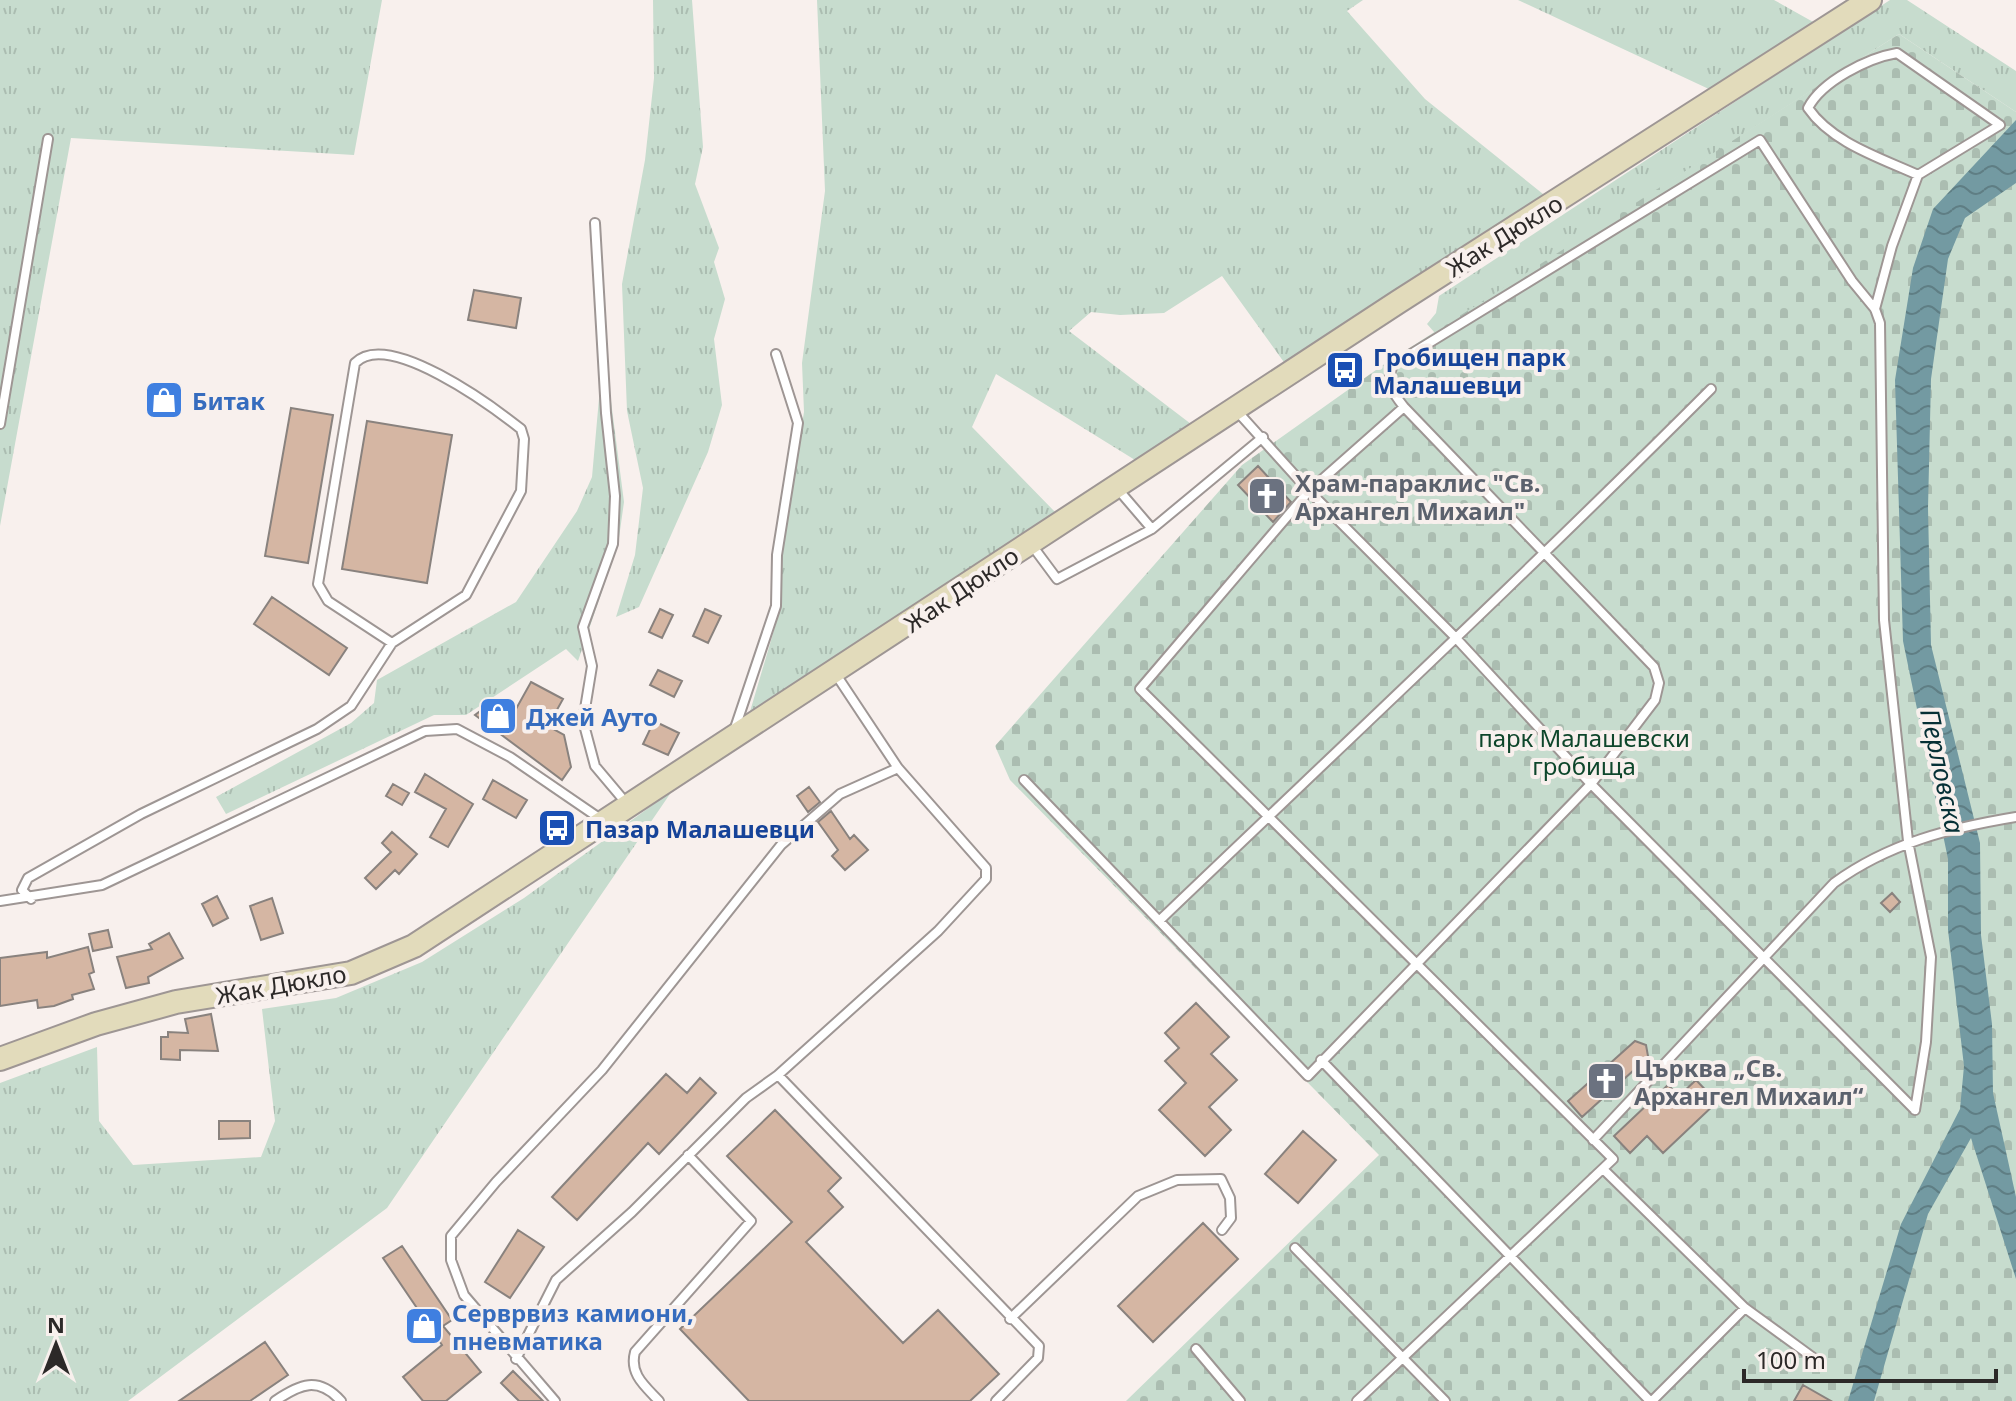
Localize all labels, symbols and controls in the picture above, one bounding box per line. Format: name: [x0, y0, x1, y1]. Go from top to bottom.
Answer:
street label: Жак Дюкло: [1439, 186, 1569, 284]
place label: Гробищен парк Малашевци: [1373, 340, 1566, 401]
bus stop icon: Гробищен парк Малашевци: [1324, 349, 1366, 391]
shop icon: Битак: [143, 379, 185, 421]
place label: Битак: [192, 384, 265, 417]
place label: Храм-параклис "Св. Архангел Михаил": [1295, 466, 1541, 527]
church icon: Храм-параклис "Св. Архангел Михаил": [1246, 475, 1288, 517]
street label: Жак Дюкло: [897, 539, 1025, 639]
shop icon: Джей Ауто: [477, 695, 519, 737]
place label: Джей Ауто: [526, 700, 658, 733]
water label: Перловска: [1912, 705, 1974, 837]
park label: парк Малашевски гробища: [1478, 721, 1690, 782]
bus stop icon: Пазар Малашевци: [536, 807, 578, 849]
place label: Пазар Малашевци: [585, 812, 815, 845]
street label: Жак Дюкло: [213, 956, 349, 1012]
place label: Църква „Св. Архангел Михаил“: [1634, 1051, 1864, 1112]
church icon: Църква „Св. Архангел Михаил“: [1585, 1060, 1627, 1102]
place label: Серврвиз камиони, пневматика: [452, 1296, 694, 1357]
north arrow: [16, 1305, 96, 1385]
shop icon: Серврвиз камиони, пневматика: [403, 1305, 445, 1347]
text: N: [47, 1309, 65, 1339]
scale bar: [1744, 1333, 1996, 1383]
text: 100 m: [1756, 1343, 1826, 1376]

